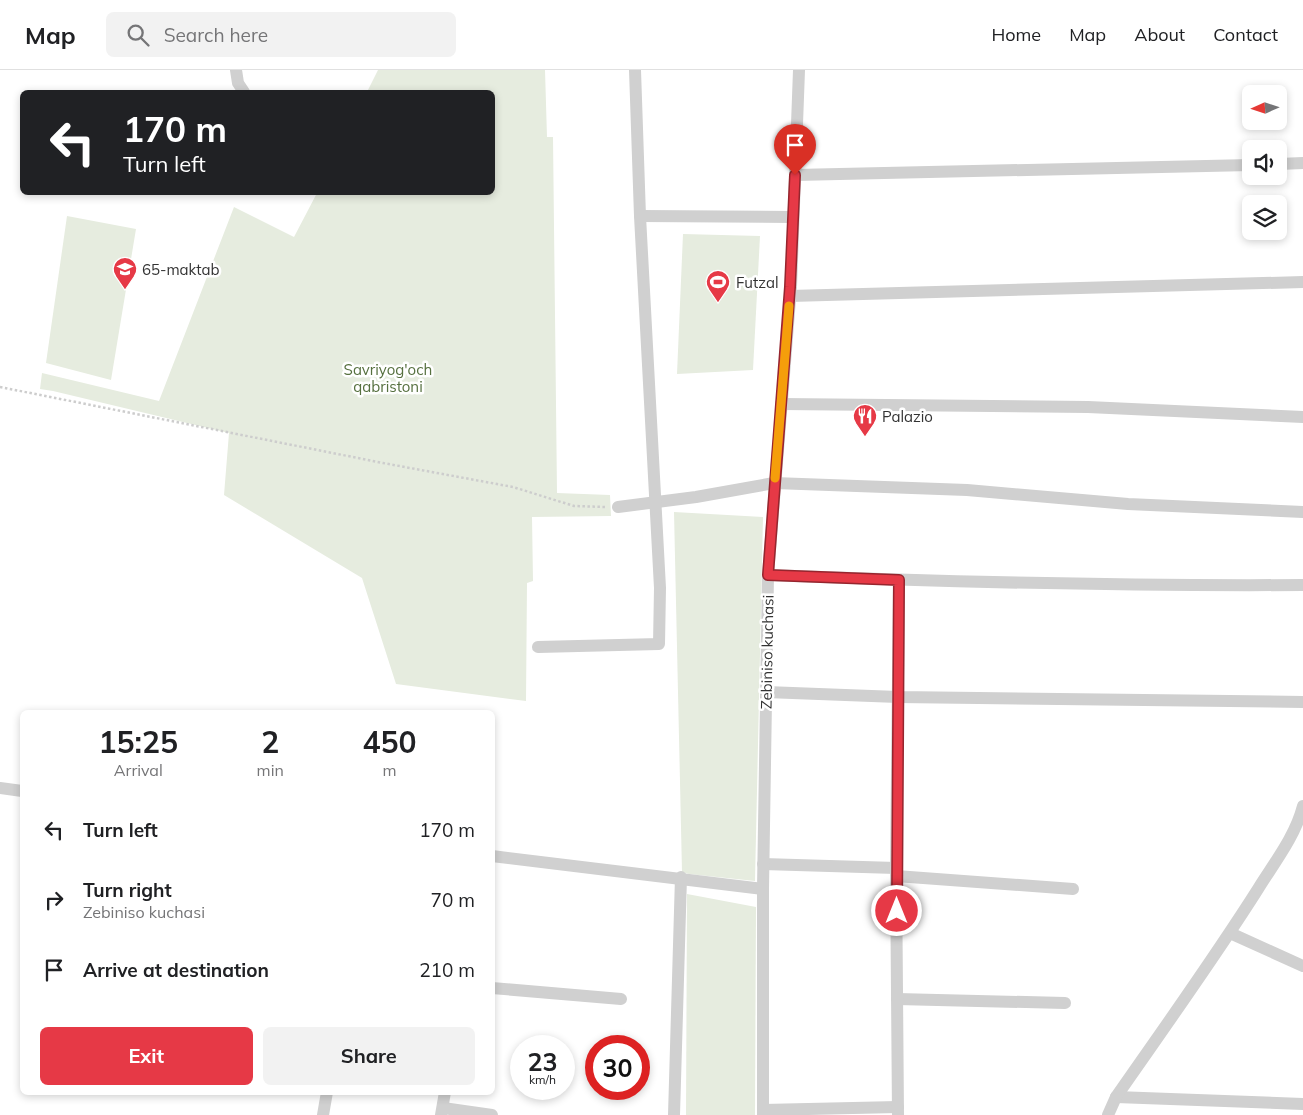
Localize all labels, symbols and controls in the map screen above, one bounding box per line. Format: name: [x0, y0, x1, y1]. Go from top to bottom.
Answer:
search box: [106, 12, 456, 57]
text: Map: [25, 20, 76, 50]
icon: search: [124, 21, 152, 49]
text: Search here: [164, 23, 268, 47]
text: Home: [991, 23, 1041, 46]
text: Map: [1069, 23, 1106, 46]
text: About: [1134, 23, 1185, 46]
text: Contact: [1213, 23, 1278, 46]
north arrow: [1242, 85, 1288, 130]
map controls: [1242, 85, 1287, 240]
text: 170 m: [123, 107, 227, 151]
icon: left: [40, 110, 105, 175]
pin: [774, 124, 816, 175]
icon: arrive: [781, 131, 809, 159]
button: sound: [1242, 140, 1287, 185]
text: Turn left: [123, 150, 206, 178]
button: layers: [1242, 195, 1287, 240]
school or university icon: 65-maktab: [112, 256, 138, 290]
place label: 65-maktab: [142, 260, 219, 279]
sports icon: Futzal: [705, 269, 731, 303]
place label: Futzal: [736, 273, 778, 292]
park label: Savriyog'och qabristoni: [344, 360, 432, 396]
restaurant icon: Palazio: [852, 403, 878, 437]
place label: Palazio: [882, 407, 933, 426]
street label: Zebiniso kuchasi: [757, 595, 777, 709]
text: 15:25: [99, 723, 178, 761]
text: 2: [261, 723, 279, 761]
text: 450: [362, 723, 416, 761]
text: Arrival: [114, 760, 163, 780]
text: min: [257, 760, 284, 780]
text: m: [382, 760, 396, 780]
icon: left: [40, 816, 68, 844]
text: Turn left: [83, 818, 158, 842]
text: 170 m: [419, 818, 475, 842]
text: Turn right: [83, 878, 172, 902]
position arrow: [870, 884, 922, 936]
icon: right: [40, 886, 68, 914]
text: 70 m: [431, 888, 475, 912]
text: Zebiniso kuchasi: [83, 902, 205, 922]
icon: arrive: [40, 956, 68, 984]
text: Arrive at destination: [83, 958, 269, 982]
text: 210 m: [419, 958, 475, 982]
button: Exit: [40, 1027, 253, 1085]
button: Share: [263, 1027, 475, 1085]
speed limit sign: 30: [585, 1035, 650, 1100]
text: 23: [527, 1046, 558, 1077]
text: km/h: [529, 1072, 556, 1087]

